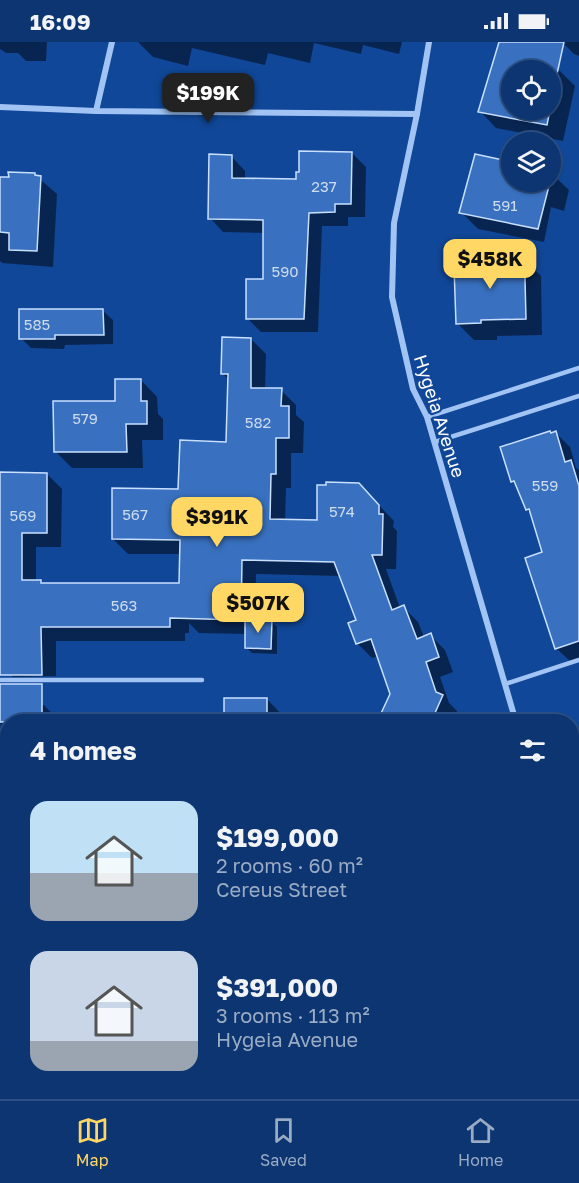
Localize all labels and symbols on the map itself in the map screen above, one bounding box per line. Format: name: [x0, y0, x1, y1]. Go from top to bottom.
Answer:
pin: $199K: [166, 73, 250, 124]
house number: 237: [311, 177, 337, 195]
house number: 591: [492, 196, 518, 214]
pin: $458K: [448, 239, 532, 290]
house number: 590: [271, 262, 299, 280]
house number: 585: [24, 315, 50, 333]
street label: Hygeia Avenue: [410, 352, 470, 480]
house number: 579: [72, 409, 98, 427]
house number: 582: [245, 413, 271, 431]
house number: 559: [532, 476, 558, 494]
pin: $391K: [175, 497, 259, 548]
house number: 574: [329, 502, 355, 520]
house number: 567: [122, 505, 148, 523]
house number: 569: [10, 506, 36, 524]
pin: $507K: [216, 583, 300, 634]
house number: 563: [111, 596, 137, 614]

